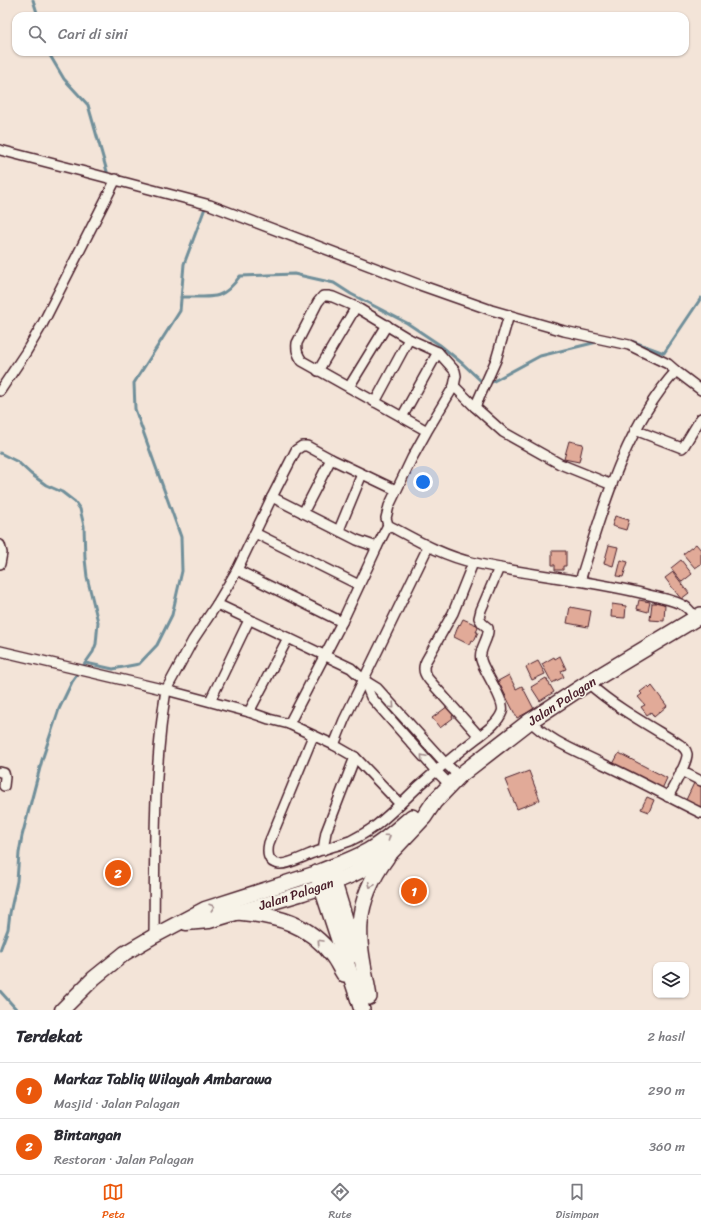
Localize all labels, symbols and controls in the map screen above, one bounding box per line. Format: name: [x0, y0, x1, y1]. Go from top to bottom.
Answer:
search box: [12, 12, 689, 56]
text: Cari di sini: [58, 21, 128, 47]
icon: search: [26, 23, 48, 45]
your location: [413, 472, 433, 492]
street label: Jalan Palagan: [522, 670, 601, 732]
one-way arrow: [388, 701, 395, 708]
one-way arrow: [421, 754, 428, 762]
one-way arrow: [384, 835, 391, 842]
pin: 2: [105, 858, 131, 888]
street label: Jalan Palagan: [255, 871, 337, 917]
pin: 1: [401, 876, 427, 906]
one-way arrow: [368, 880, 376, 888]
one-way arrow: [208, 903, 215, 912]
one-way arrow: [317, 939, 325, 947]
map controls: [653, 962, 689, 998]
button: layers: [653, 962, 689, 998]
text: Terdekat: [16, 1021, 82, 1051]
text: 2 hasil: [648, 1025, 685, 1048]
text: Markaz Tabliq Wilayah Ambarawa: [54, 1066, 272, 1092]
text: 1: [26, 1079, 32, 1102]
text: 290 m: [648, 1079, 685, 1102]
text: Masjid · Jalan Palagan: [54, 1092, 180, 1115]
text: Bintangan: [54, 1122, 121, 1148]
text: 2: [25, 1135, 33, 1158]
text: 360 m: [649, 1135, 685, 1158]
text: Restoran · Jalan Palagan: [54, 1148, 194, 1171]
tab: Peta: [102, 1181, 125, 1224]
tab: Rute: [329, 1181, 352, 1224]
tab: Disimpan: [556, 1181, 599, 1224]

